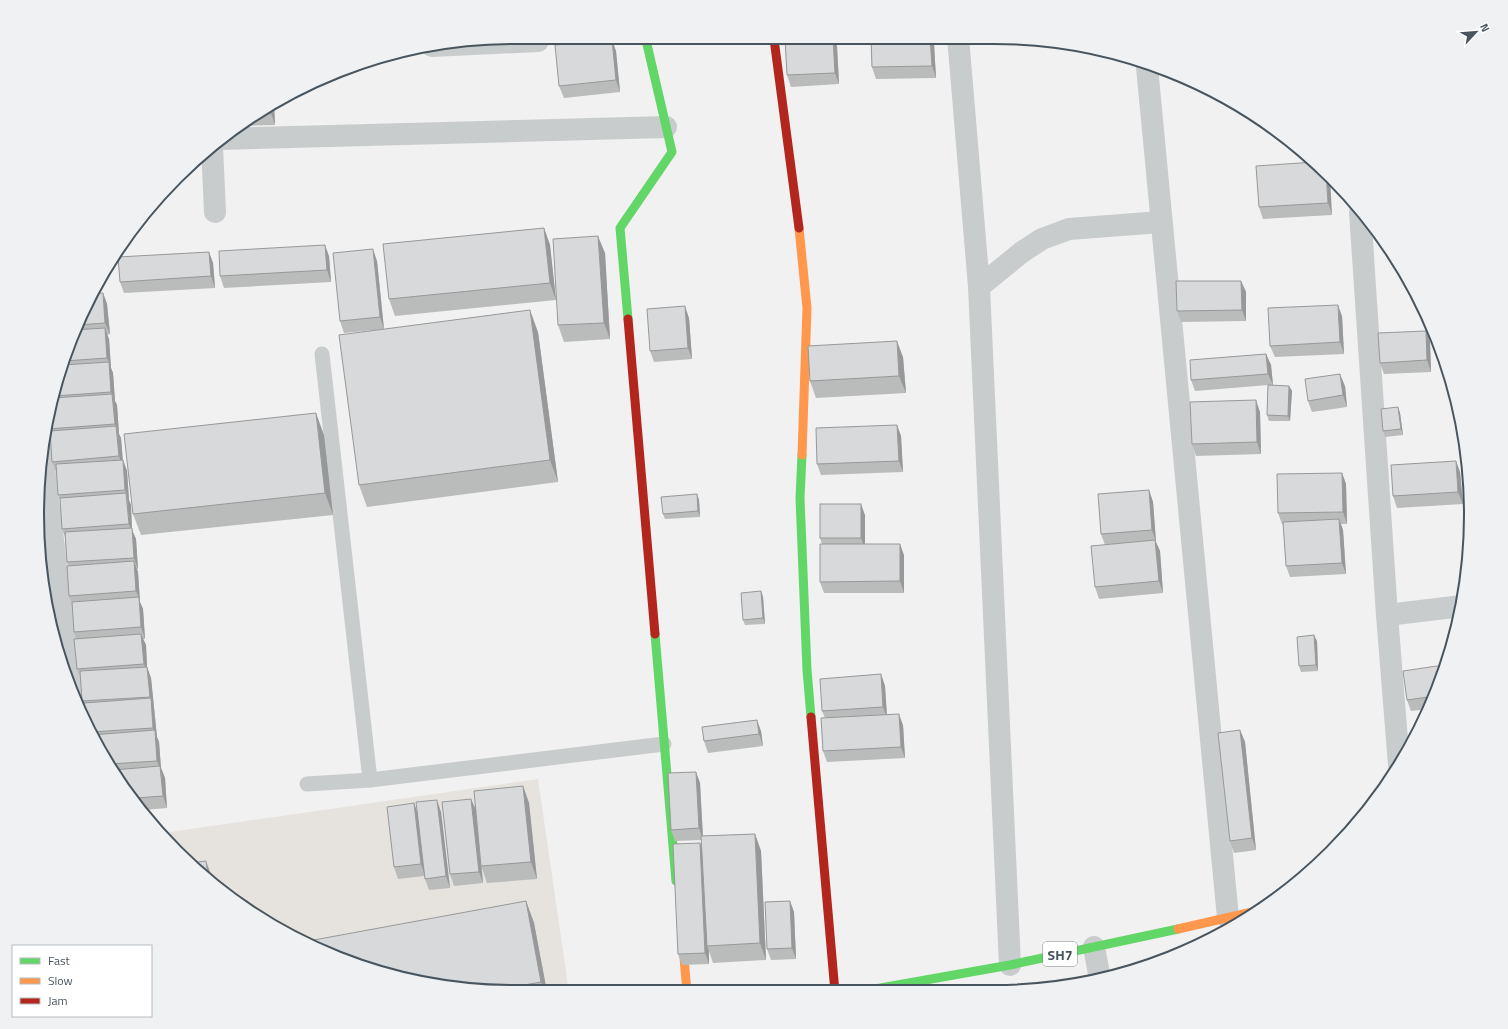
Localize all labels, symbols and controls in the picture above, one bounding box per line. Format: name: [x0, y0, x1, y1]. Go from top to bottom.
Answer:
north arrow: [1456, 12, 1496, 52]
text: N: [1476, 21, 1494, 35]
road number: SH7: [1043, 942, 1077, 966]
legend: [12, 945, 152, 1017]
text: Fast: [48, 951, 71, 970]
text: Slow: [48, 971, 73, 990]
text: Jam: [48, 991, 68, 1010]

